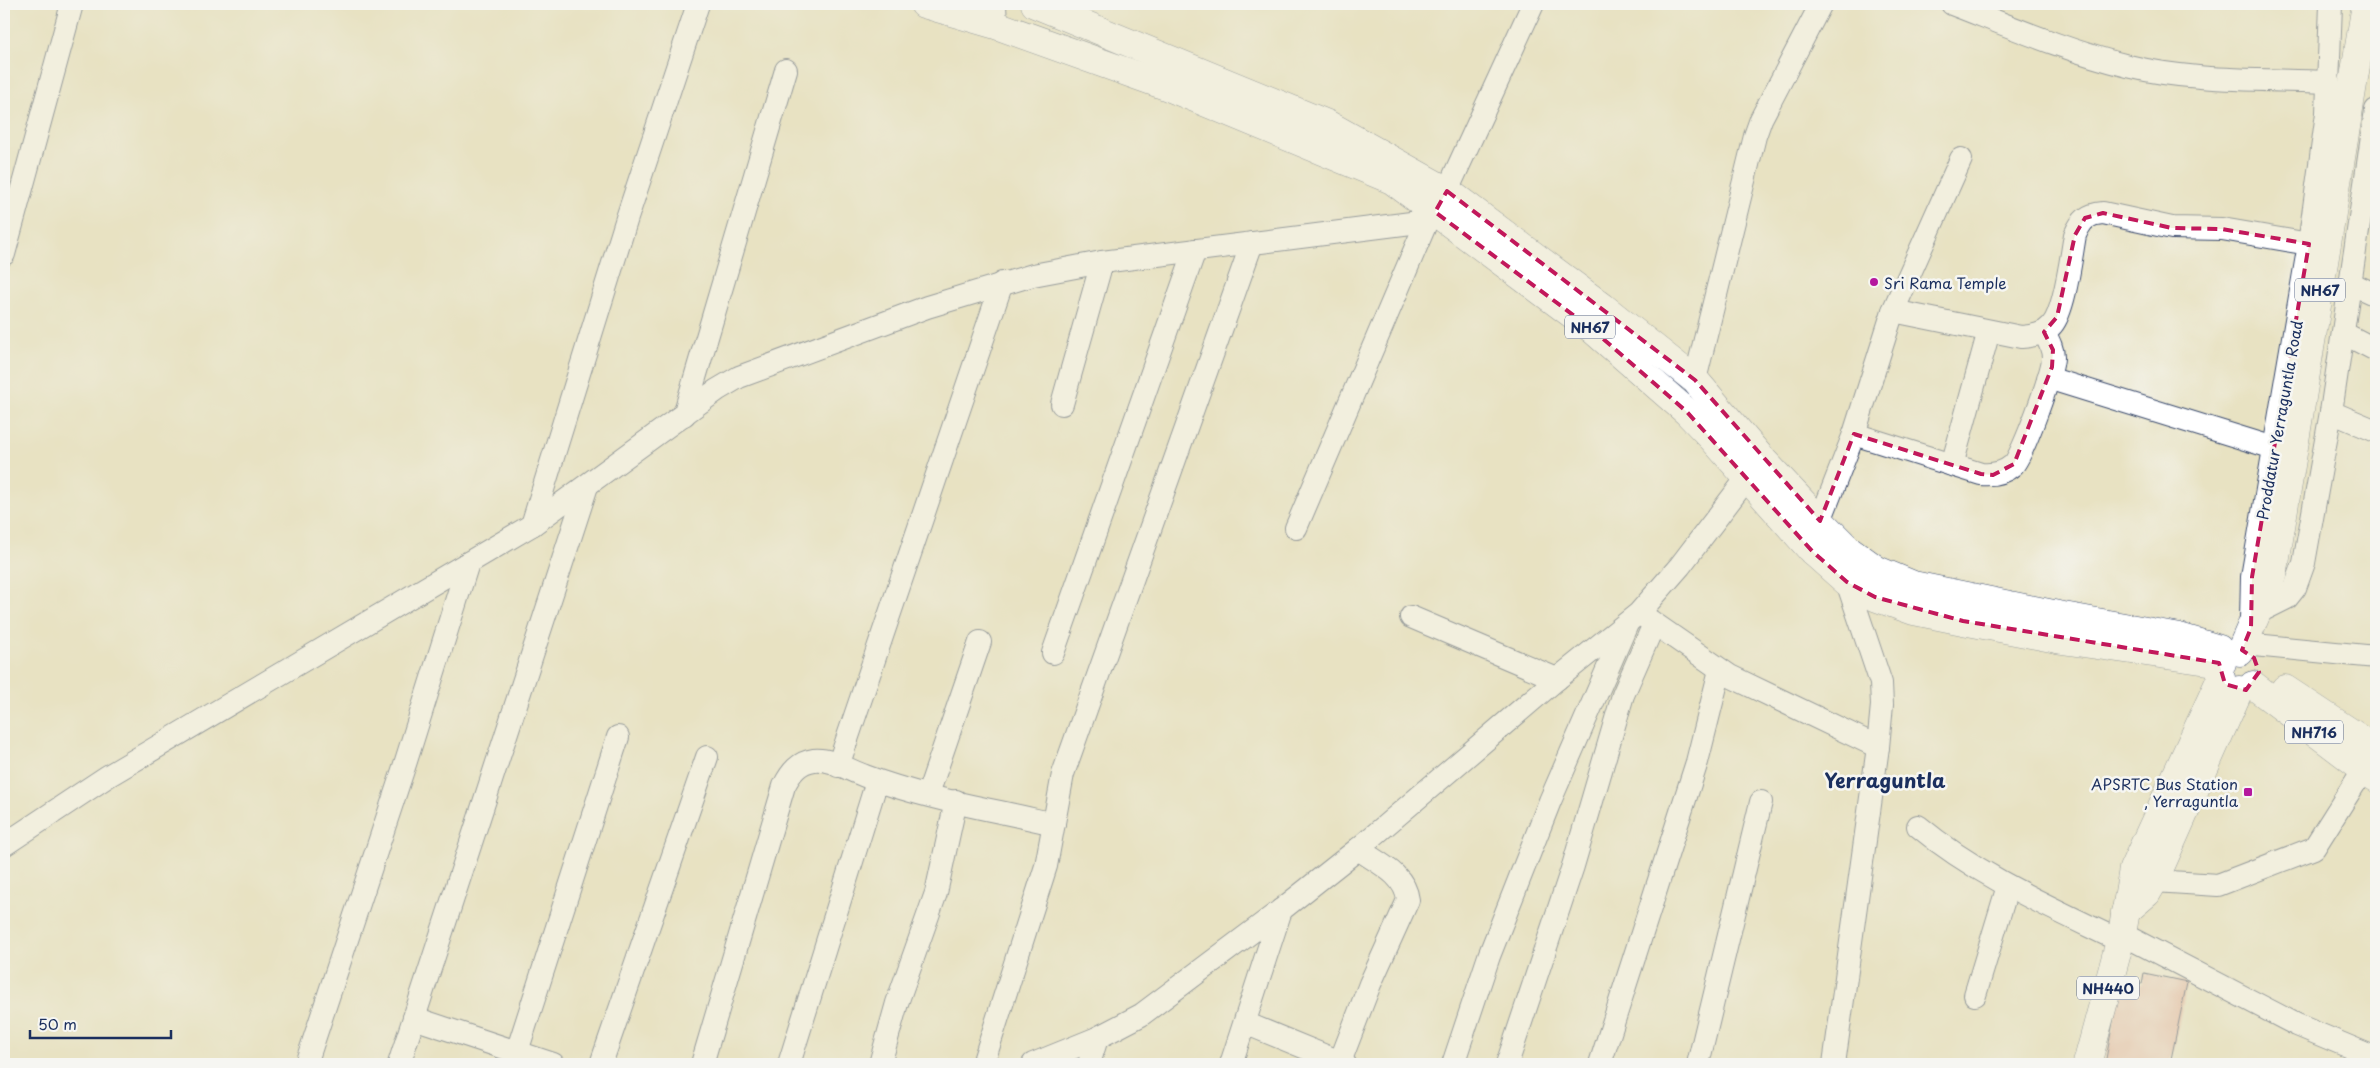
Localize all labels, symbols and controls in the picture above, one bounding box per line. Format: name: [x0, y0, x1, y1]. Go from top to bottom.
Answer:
place label: Sri Rama Temple: [1884, 271, 2007, 294]
marker: Sri Rama Temple: [1868, 276, 1880, 288]
road number: NH67: [2295, 278, 2345, 302]
road number: NH67: [1565, 316, 1615, 338]
street label: Proddatur Yerraguntla Road: [2250, 318, 2308, 521]
road number: NH716: [2285, 720, 2343, 744]
district label: Yerraguntla: [1824, 765, 1946, 795]
place label: APSRTC Bus Station , Yerraguntla: [2091, 772, 2239, 812]
marker: APSRTC Bus Station , Yerraguntla: [2242, 786, 2254, 798]
road number: NH440: [2077, 976, 2139, 1000]
scale bar: [30, 1008, 171, 1040]
text: 50 m: [38, 1012, 77, 1035]

